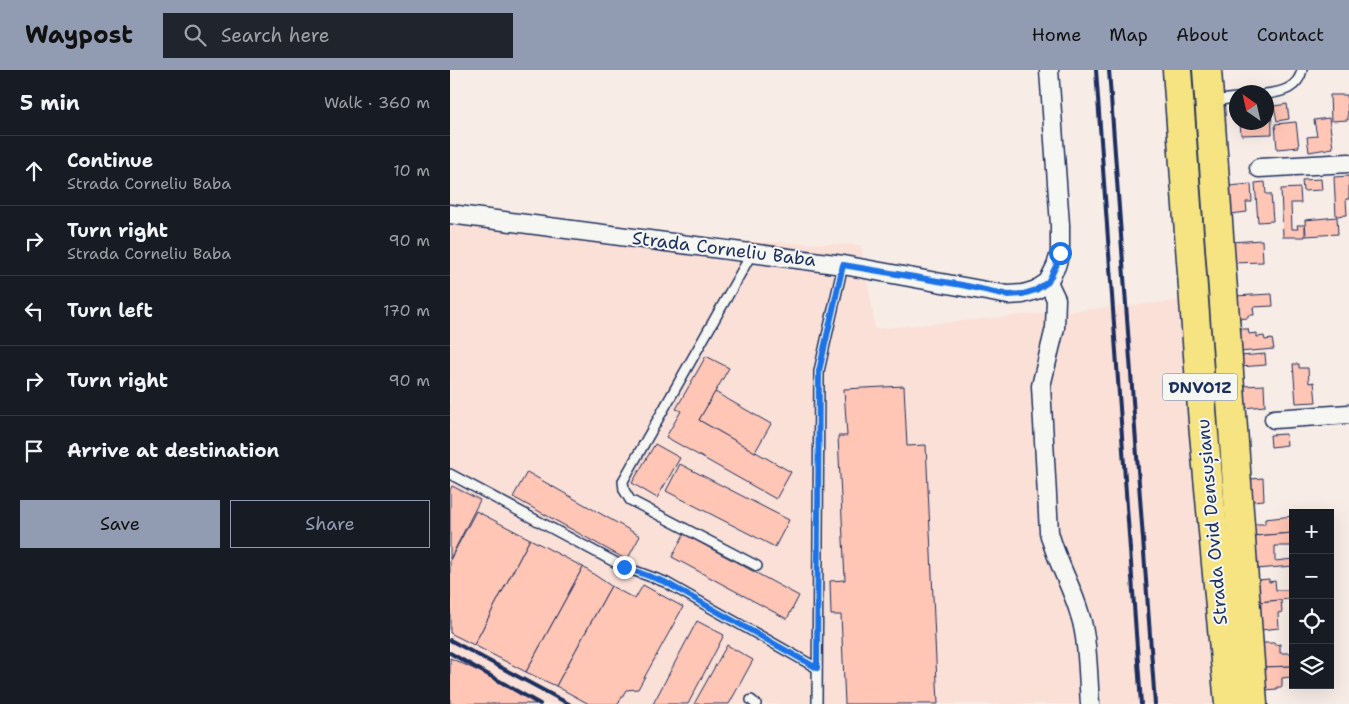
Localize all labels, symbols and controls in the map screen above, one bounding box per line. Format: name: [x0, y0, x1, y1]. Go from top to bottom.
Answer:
search box: [163, 13, 513, 58]
text: Waypost: [25, 19, 133, 51]
icon: search: [181, 21, 209, 49]
text: Search here: [221, 23, 329, 48]
text: Home: [1032, 23, 1081, 47]
text: Map: [1109, 23, 1148, 47]
text: About: [1176, 23, 1229, 47]
text: Contact: [1257, 23, 1324, 47]
north arrow: [1229, 85, 1274, 130]
text: 5 min: [20, 89, 80, 117]
text: Walk · 360 m: [324, 92, 430, 113]
text: Continue: [67, 148, 153, 173]
icon: ahead: [20, 157, 48, 185]
text: 10 m: [393, 160, 430, 181]
text: Strada Corneliu Baba: [67, 173, 231, 194]
text: Turn right: [67, 218, 168, 243]
street label: Strada Corneliu Baba: [631, 226, 817, 272]
icon: right: [20, 227, 48, 255]
text: 90 m: [389, 230, 430, 251]
route start: [1049, 242, 1072, 265]
text: Strada Corneliu Baba: [67, 243, 231, 264]
icon: left: [20, 297, 48, 325]
text: Turn left: [67, 298, 153, 323]
text: 170 m: [383, 300, 430, 321]
icon: right: [20, 367, 48, 395]
text: Turn right: [67, 368, 168, 393]
text: 90 m: [389, 370, 430, 391]
road number: DNVO1Z: [1162, 374, 1238, 400]
street label: Strada Ovid Densușianu: [1191, 418, 1233, 626]
icon: arrive: [20, 437, 48, 465]
text: Arrive at destination: [67, 438, 279, 463]
button: Save: [20, 500, 220, 548]
button: Share: [230, 500, 430, 548]
map controls: [1289, 509, 1334, 689]
button: +: [1289, 509, 1334, 554]
button: −: [1289, 554, 1334, 599]
route end: [613, 556, 636, 579]
button: locate: [1289, 599, 1334, 644]
button: layers: [1289, 644, 1334, 689]

